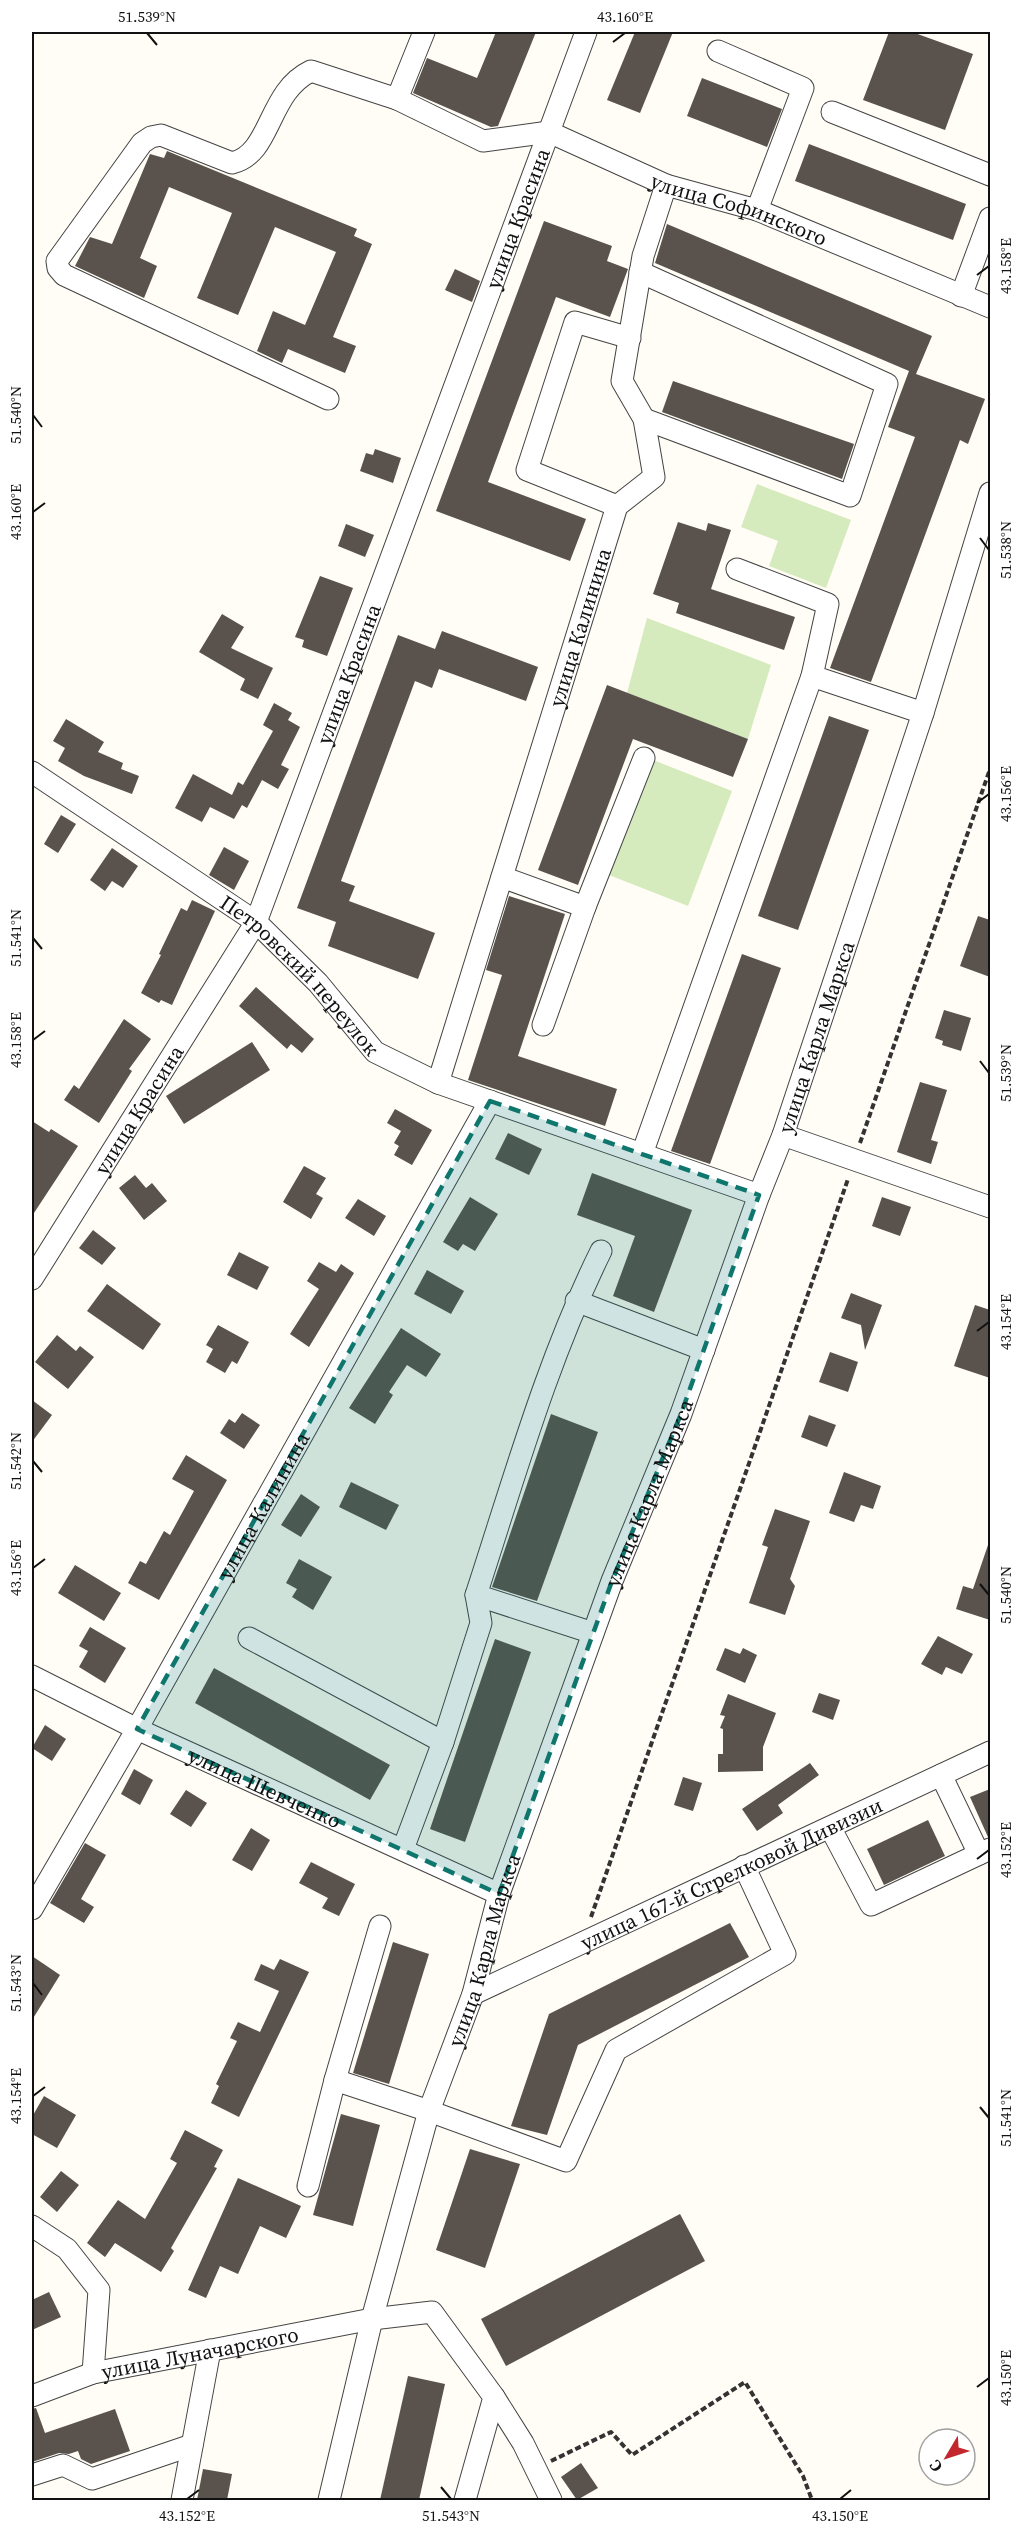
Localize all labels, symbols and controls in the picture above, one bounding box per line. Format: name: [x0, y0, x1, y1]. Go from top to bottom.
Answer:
text: 51.539°N: [118, 6, 176, 27]
text: 43.160°E: [597, 6, 653, 27]
street label: улица Красина: [478, 144, 556, 293]
street label: улица Софинского: [646, 165, 832, 252]
text: 43.158°E: [995, 238, 1016, 294]
text: 51.540°N: [5, 386, 26, 444]
text: 43.160°E: [5, 484, 26, 540]
text: 51.538°N: [995, 521, 1016, 579]
street label: улица Калинина: [541, 544, 618, 710]
street label: улица Красина: [309, 599, 387, 748]
text: 43.156°E: [995, 766, 1016, 822]
street label: Петровский переулок: [215, 888, 387, 1062]
text: 51.541°N: [5, 909, 26, 967]
street label: улица Карла Маркса: [770, 937, 861, 1137]
text: 43.158°E: [5, 1012, 26, 1068]
street label: улица Красина: [87, 1039, 190, 1180]
text: 51.539°N: [995, 1044, 1016, 1102]
text: 43.154°E: [995, 1294, 1016, 1350]
street label: улица Карла Маркса: [597, 1395, 700, 1591]
street label: улица Калинина: [210, 1426, 316, 1584]
text: 51.542°N: [5, 1432, 26, 1490]
text: 43.156°E: [5, 1540, 26, 1596]
text: 51.540°N: [995, 1566, 1016, 1624]
street label: улица Шевченко: [184, 1740, 346, 1835]
street label: улица 167-й Стрелковой Дивизии: [575, 1790, 887, 1956]
text: 43.152°E: [995, 1822, 1016, 1878]
street label: улица Карла Маркса: [440, 1849, 527, 2051]
text: 51.543°N: [5, 1954, 26, 2012]
text: 43.154°E: [5, 2068, 26, 2124]
text: 51.541°N: [995, 2089, 1016, 2147]
street label: улица Луначарского: [99, 2319, 301, 2386]
text: 43.150°E: [995, 2350, 1016, 2406]
north arrow: [917, 2427, 977, 2487]
text: С: [924, 2456, 947, 2477]
text: 43.152°E: [159, 2505, 215, 2526]
text: 51.543°N: [422, 2505, 480, 2526]
text: 43.150°E: [812, 2505, 868, 2526]

